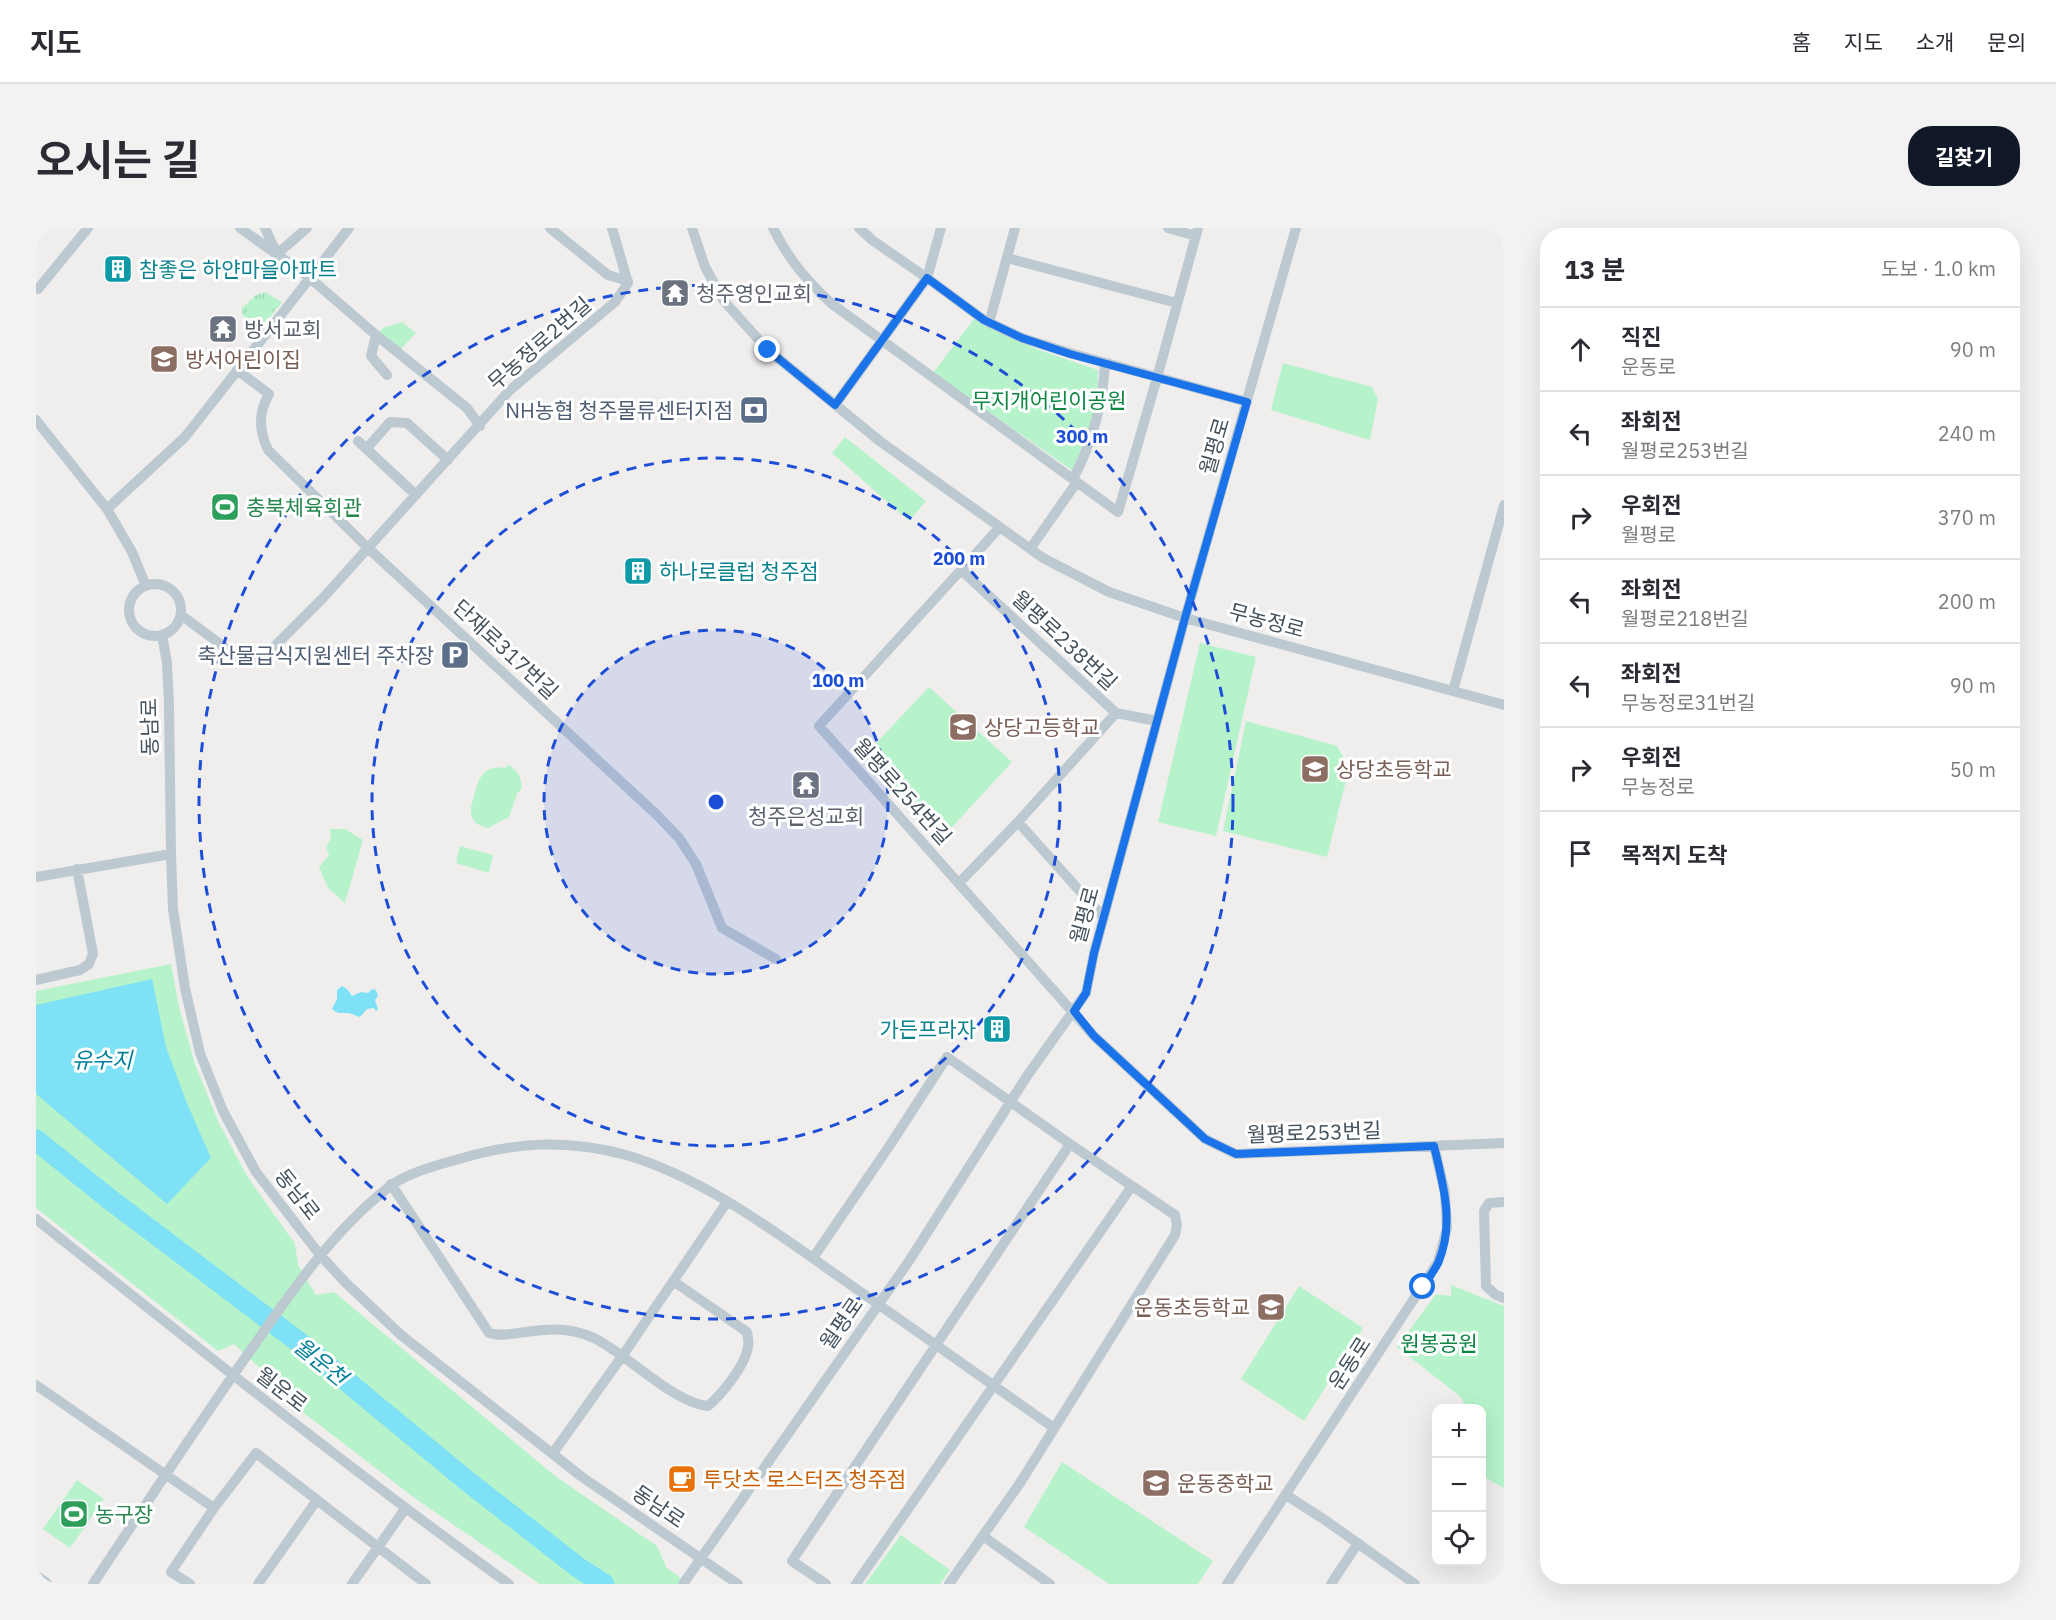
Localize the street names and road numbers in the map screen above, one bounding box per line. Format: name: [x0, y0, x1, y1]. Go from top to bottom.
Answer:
street label: 무농정로2번길: [481, 290, 597, 396]
street label: 월평로: [1193, 414, 1235, 478]
street label: 월평로238번길: [1006, 584, 1124, 696]
street label: 단재로317번길: [447, 593, 565, 705]
street label: 무농정로: [1226, 596, 1308, 644]
street label: 동남로: [134, 698, 164, 756]
street label: 월평로254번길: [848, 732, 958, 850]
street label: 월평로: [1063, 883, 1105, 947]
street label: 월평로253번길: [1246, 1116, 1382, 1148]
street label: 동남로: [269, 1163, 327, 1225]
street label: 월평로: [813, 1291, 869, 1355]
street label: 운동로: [1321, 1331, 1377, 1395]
street label: 월운로: [251, 1360, 313, 1418]
street label: 동남로: [627, 1478, 691, 1534]

